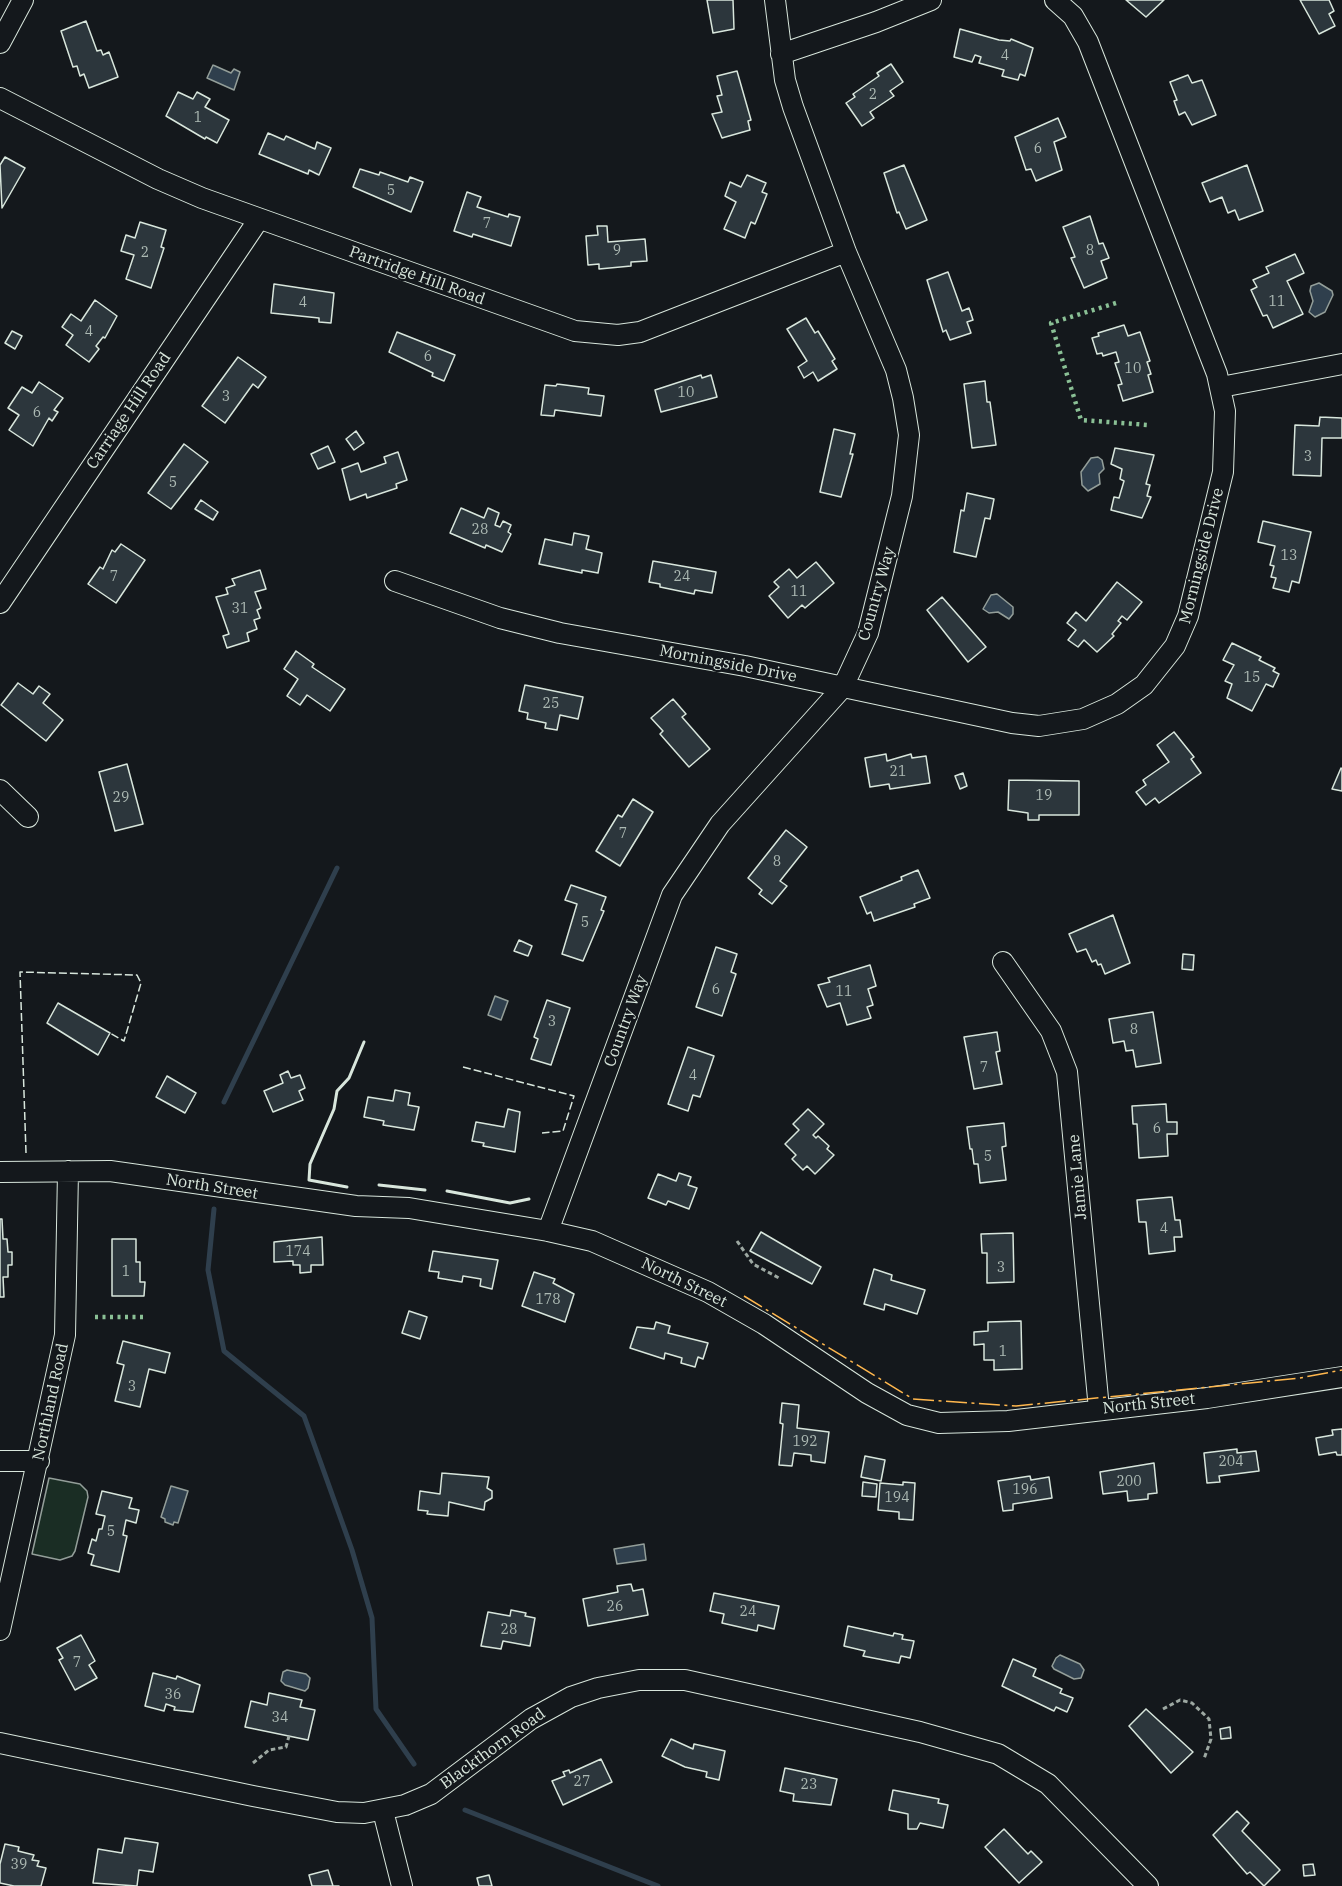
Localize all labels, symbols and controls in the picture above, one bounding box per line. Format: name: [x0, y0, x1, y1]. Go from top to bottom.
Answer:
house number: 4: [1001, 48, 1009, 64]
house number: 2: [869, 87, 877, 103]
house number: 1: [194, 110, 202, 126]
house number: 6: [1034, 141, 1042, 157]
house number: 5: [387, 183, 395, 199]
house number: 7: [483, 216, 491, 232]
street label: Partridge Hill Road: [346, 242, 488, 310]
house number: 9: [613, 243, 621, 259]
house number: 8: [1086, 243, 1094, 259]
house number: 2: [141, 245, 149, 261]
house number: 11: [1269, 294, 1285, 310]
house number: 4: [299, 295, 307, 311]
house number: 4: [85, 324, 93, 340]
street label: Carriage Hill Road: [83, 349, 175, 473]
house number: 6: [424, 349, 432, 365]
house number: 10: [1125, 361, 1141, 377]
house number: 10: [678, 385, 694, 401]
house number: 3: [222, 389, 230, 405]
house number: 6: [33, 405, 41, 421]
house number: 3: [1304, 449, 1312, 465]
house number: 5: [169, 475, 177, 491]
street label: Morningside Drive: [1176, 486, 1228, 626]
house number: 28: [472, 522, 488, 538]
street label: Country Way: [854, 545, 900, 643]
house number: 13: [1281, 548, 1297, 564]
house number: 7: [110, 569, 118, 585]
house number: 24: [674, 569, 690, 585]
house number: 11: [791, 584, 807, 600]
house number: 31: [232, 601, 248, 617]
street label: Morningside Drive: [658, 641, 798, 687]
house number: 15: [1244, 670, 1260, 686]
house number: 25: [543, 696, 559, 712]
house number: 21: [890, 764, 906, 780]
house number: 19: [1036, 788, 1052, 804]
house number: 29: [113, 790, 129, 806]
house number: 7: [619, 826, 627, 842]
house number: 8: [773, 854, 781, 870]
house number: 5: [581, 915, 589, 931]
street label: Country Way: [600, 972, 652, 1070]
house number: 6: [712, 982, 720, 998]
house number: 11: [836, 984, 852, 1000]
house number: 3: [548, 1014, 556, 1030]
house number: 8: [1130, 1022, 1138, 1038]
house number: 7: [980, 1060, 988, 1076]
house number: 4: [689, 1068, 697, 1084]
house number: 6: [1153, 1121, 1161, 1137]
street label: Jamie Lane: [1065, 1134, 1091, 1220]
house number: 5: [984, 1149, 992, 1165]
street label: North Street: [165, 1170, 259, 1204]
house number: 4: [1160, 1221, 1168, 1237]
house number: 174: [285, 1244, 311, 1260]
street label: North Street: [638, 1254, 730, 1312]
house number: 3: [997, 1260, 1005, 1276]
house number: 1: [122, 1264, 130, 1280]
house number: 178: [535, 1292, 561, 1308]
street label: Northland Road: [29, 1341, 73, 1463]
house number: 1: [999, 1344, 1007, 1360]
house number: 3: [128, 1379, 136, 1395]
street label: North Street: [1102, 1390, 1196, 1418]
house number: 192: [792, 1434, 818, 1450]
house number: 204: [1218, 1454, 1244, 1470]
house number: 200: [1116, 1474, 1142, 1490]
house number: 196: [1012, 1482, 1038, 1498]
house number: 194: [884, 1490, 910, 1506]
house number: 5: [107, 1524, 115, 1540]
house number: 26: [607, 1599, 623, 1615]
house number: 24: [740, 1604, 756, 1620]
house number: 28: [501, 1622, 517, 1638]
house number: 7: [73, 1655, 81, 1671]
house number: 36: [165, 1687, 181, 1703]
street label: Blackthorn Road: [437, 1704, 549, 1794]
house number: 34: [272, 1710, 288, 1726]
house number: 27: [574, 1774, 590, 1790]
house number: 23: [801, 1777, 817, 1793]
house number: 39: [11, 1857, 27, 1873]

